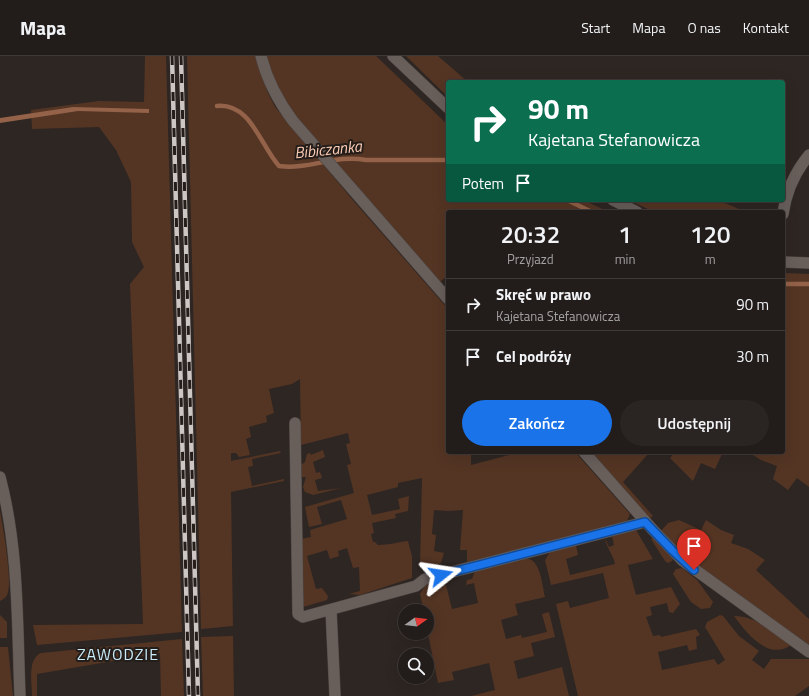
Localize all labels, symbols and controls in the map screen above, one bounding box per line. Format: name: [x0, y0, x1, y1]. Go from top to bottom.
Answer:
text: Mapa: [20, 13, 66, 42]
text: Start: [581, 17, 610, 38]
text: Mapa: [632, 17, 665, 38]
text: O nas: [687, 17, 721, 38]
text: Kontakt: [743, 17, 789, 38]
text: 90 m: [528, 87, 589, 130]
icon: right: [462, 96, 514, 148]
text: Kajetana Stefanowicza: [528, 126, 700, 153]
water label: Bibiczanka: [293, 133, 364, 164]
text: Potem: [462, 172, 504, 195]
icon: arrive: [512, 172, 534, 194]
text: 20:32: [501, 216, 560, 252]
text: 1: [618, 216, 632, 252]
text: 120: [690, 216, 730, 252]
text: Przyjazd: [507, 249, 554, 269]
text: min: [615, 249, 635, 269]
text: m: [705, 249, 716, 269]
text: Skręć w prawo: [496, 283, 591, 306]
text: 90 m: [736, 293, 769, 316]
icon: right: [462, 294, 484, 316]
text: Kajetana Stefanowicza: [496, 306, 620, 326]
text: Cel podróży: [496, 345, 571, 368]
text: 30 m: [736, 345, 769, 368]
icon: arrive: [462, 346, 484, 368]
button: Zakończ: [462, 400, 612, 446]
button: Udostępnij: [620, 400, 769, 446]
pin: [677, 529, 711, 570]
icon: arrive: [683, 535, 705, 557]
position arrow: [420, 554, 462, 596]
north arrow: [398, 604, 434, 640]
map controls: [398, 604, 434, 684]
district label: ZAWODZIE: [77, 642, 159, 666]
button: search: [398, 648, 434, 684]

